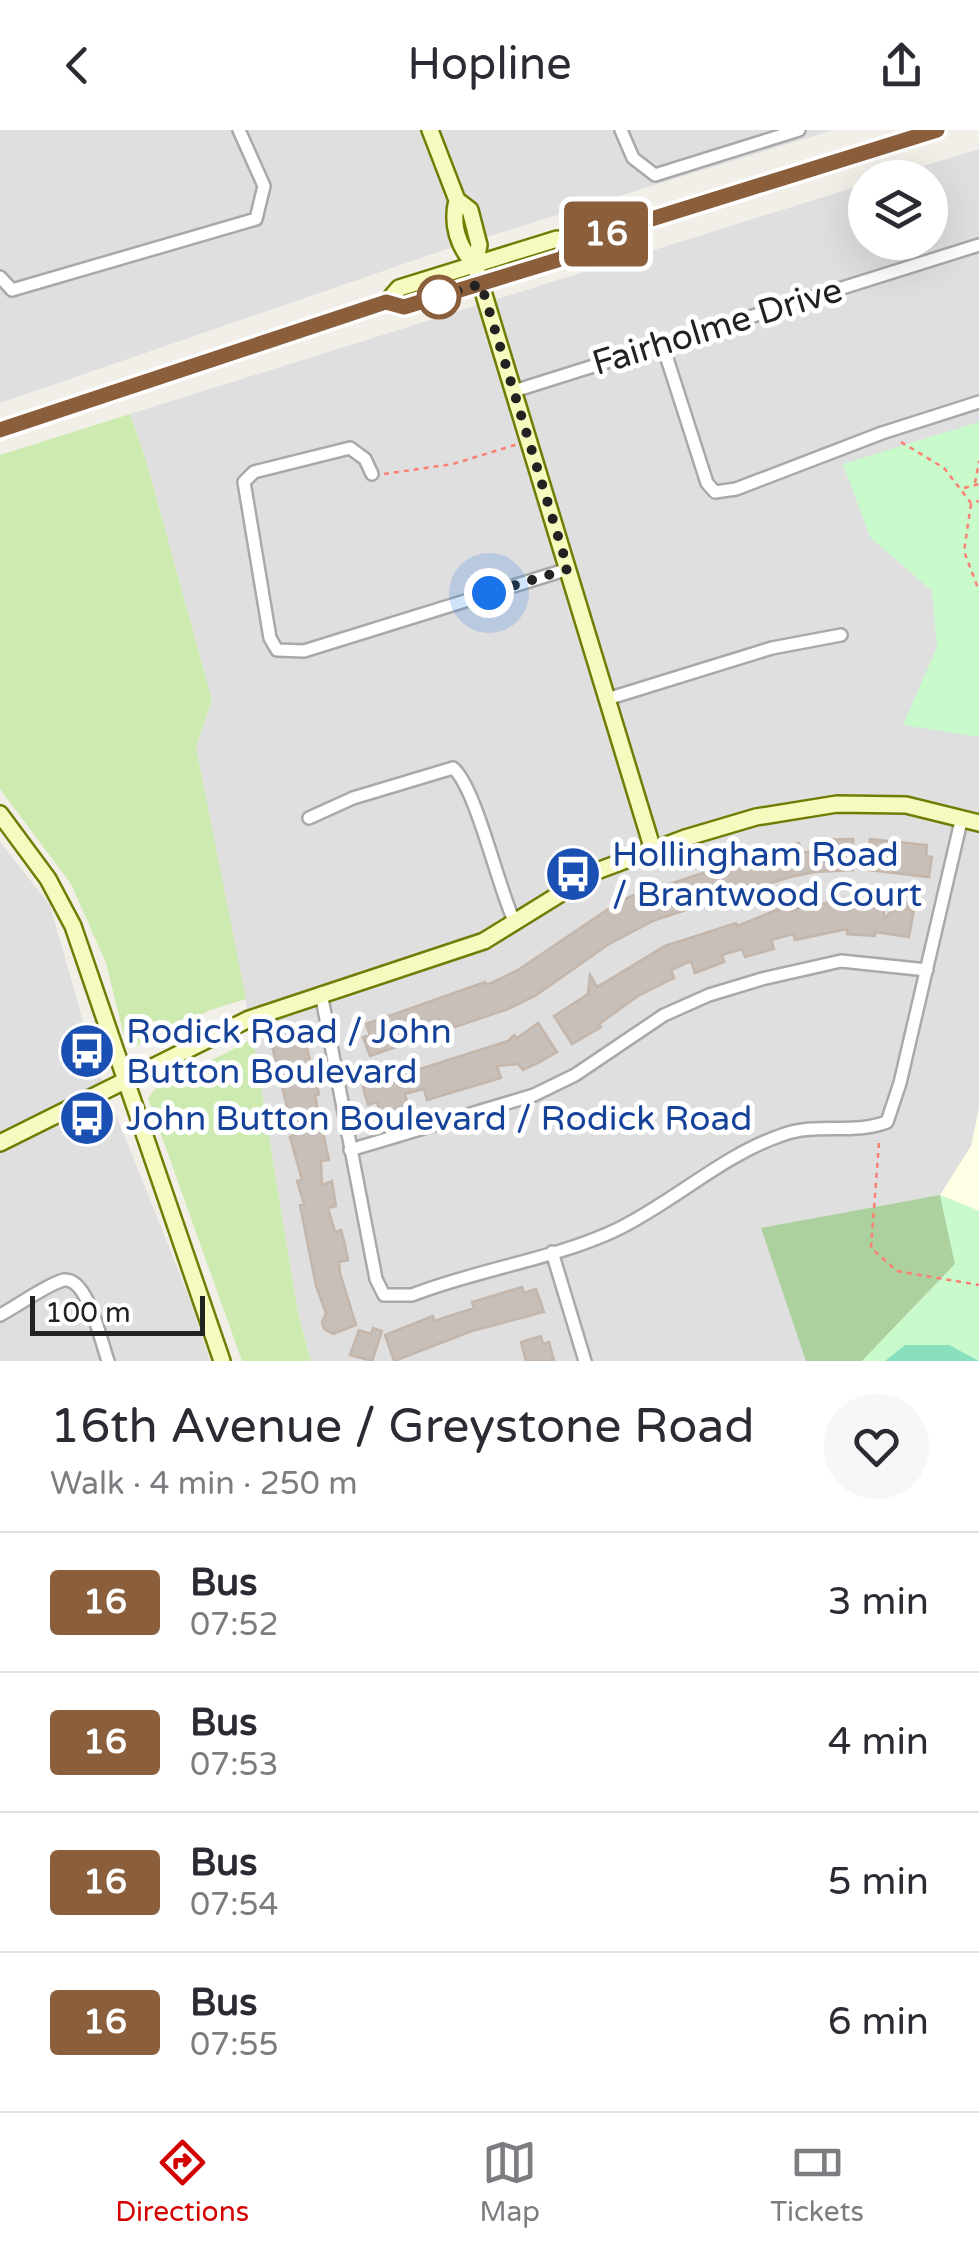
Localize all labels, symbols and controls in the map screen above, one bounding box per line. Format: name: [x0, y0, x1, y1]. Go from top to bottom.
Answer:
icon: back: [50, 38, 105, 93]
text: Hopline: [407, 38, 572, 92]
icon: share: [874, 38, 929, 93]
map controls: [848, 160, 948, 260]
button: layers: [848, 160, 948, 260]
line badge: 16: [561, 202, 651, 266]
text: 16: [584, 213, 628, 255]
street label: Fairholme Drive: [587, 269, 847, 385]
unlabelled marker: [418, 276, 460, 318]
your location: [464, 568, 514, 618]
place label: Hollingham Road / Brantwood Court: [612, 834, 922, 916]
bus stop icon: Hollingham Road / Brantwood Court: [543, 844, 603, 904]
place label: Rodick Road / John Button Boulevard: [126, 1011, 452, 1093]
bus stop icon: Rodick Road / John Button Boulevard: [57, 1021, 117, 1081]
bus stop icon: John Button Boulevard / Rodick Road: [57, 1088, 117, 1148]
place label: John Button Boulevard / Rodick Road: [126, 1098, 752, 1140]
scale bar: [30, 1291, 205, 1336]
text: 100 m: [45, 1296, 131, 1330]
button: heart: [824, 1394, 929, 1499]
text: 16th Avenue / Greystone Road: [50, 1398, 755, 1456]
text: Walk · 4 min · 250 m: [50, 1465, 358, 1503]
text: Bus: [190, 1560, 257, 1606]
text: 3 min: [828, 1579, 929, 1625]
text: 16: [83, 1581, 127, 1623]
text: 07:52: [190, 1606, 279, 1644]
text: Bus: [190, 1700, 257, 1746]
text: 4 min: [828, 1719, 929, 1765]
text: 16: [83, 1721, 127, 1763]
text: 07:53: [190, 1746, 279, 1784]
text: Bus: [190, 1840, 257, 1886]
text: 5 min: [828, 1859, 929, 1905]
text: 16: [83, 1861, 127, 1903]
text: 07:54: [190, 1886, 279, 1924]
text: Bus: [190, 1980, 257, 2026]
text: 6 min: [828, 1999, 929, 2045]
text: 16: [83, 2001, 127, 2043]
text: 07:55: [190, 2026, 279, 2064]
tab: Directions: [115, 2135, 249, 2229]
tab: Map: [479, 2135, 540, 2229]
tab: Tickets: [770, 2135, 864, 2229]

